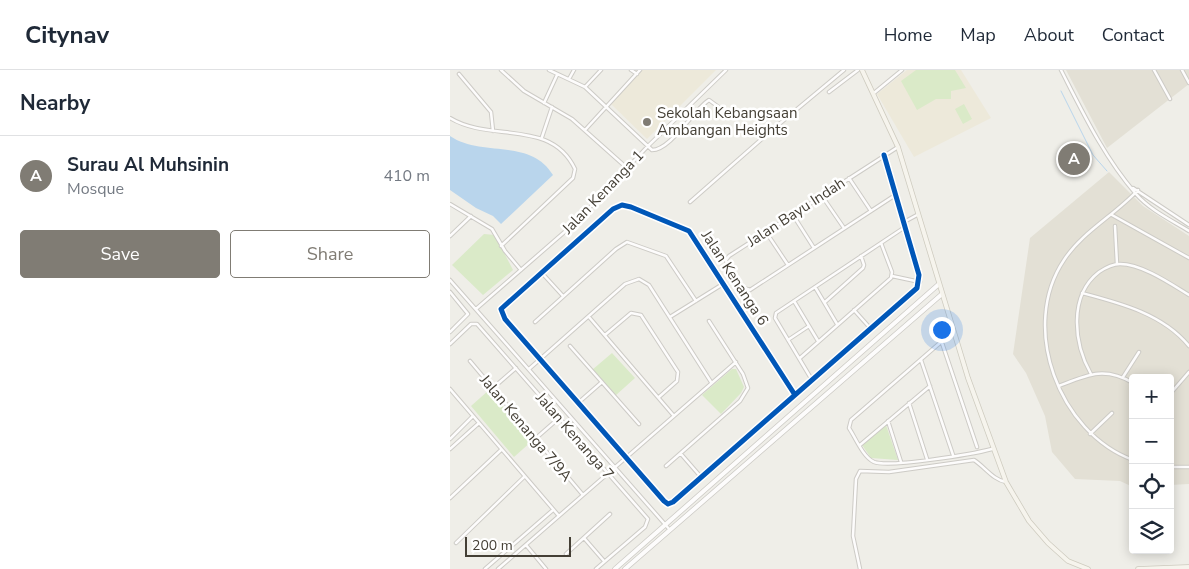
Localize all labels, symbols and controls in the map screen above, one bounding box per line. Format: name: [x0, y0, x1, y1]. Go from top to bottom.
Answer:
text: Citynav: [25, 19, 109, 51]
text: Home: [884, 23, 932, 47]
text: Map: [960, 23, 996, 47]
text: About: [1024, 23, 1074, 47]
text: Contact: [1102, 23, 1164, 47]
text: Nearby: [20, 89, 90, 117]
place label: Sekolah Kebangsaan Ambangan Heights: [657, 103, 797, 140]
marker: Sekolah Kebangsaan Ambangan Heights: [641, 116, 653, 128]
pin: A: [1058, 140, 1090, 178]
street label: Jalan Kenanga 1: [557, 146, 648, 239]
text: Surau Al Muhsinin: [67, 152, 229, 178]
text: A: [30, 165, 42, 187]
text: 410 m: [383, 165, 430, 187]
street label: Jalan Bayu Indah: [742, 173, 849, 252]
text: Mosque: [67, 178, 124, 200]
street label: Jalan Kenanga 6: [696, 226, 773, 329]
button: Save: [20, 230, 220, 278]
button: Share: [230, 230, 430, 278]
your location: [929, 317, 955, 343]
street label: Jalan Kenanga 7/9A: [476, 371, 576, 485]
map controls: [1129, 374, 1174, 554]
button: +: [1129, 374, 1174, 419]
street label: Jalan Kenanga 7: [532, 389, 618, 483]
button: −: [1129, 419, 1174, 464]
button: locate: [1129, 464, 1174, 509]
button: layers: [1129, 509, 1174, 554]
scale bar: [465, 534, 571, 557]
text: 200 m: [472, 536, 513, 555]

